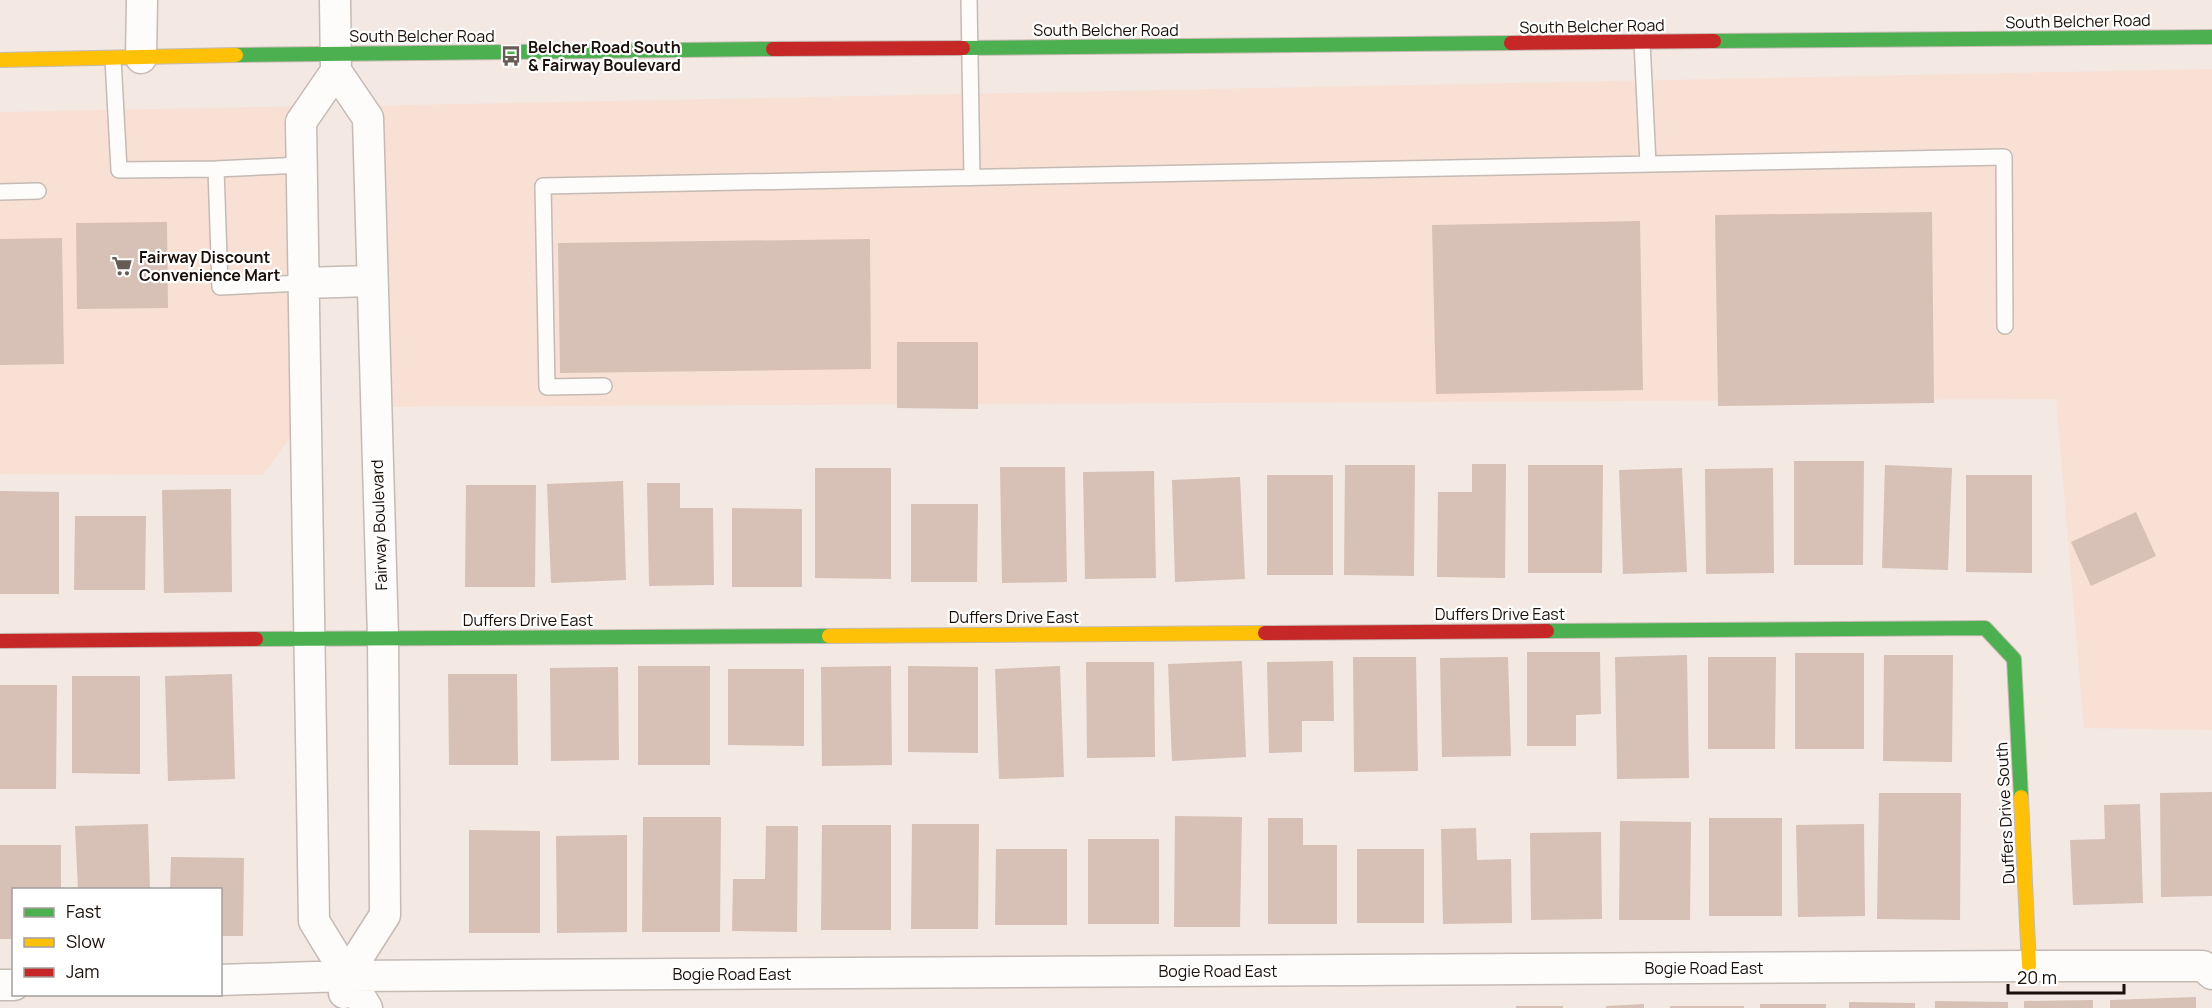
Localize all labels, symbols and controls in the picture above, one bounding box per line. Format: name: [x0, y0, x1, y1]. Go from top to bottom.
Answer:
street label: South Belcher Road: [2005, 9, 2151, 33]
street label: South Belcher Road: [1519, 14, 1665, 38]
street label: South Belcher Road: [1033, 19, 1179, 41]
street label: South Belcher Road: [349, 25, 495, 47]
place label: Belcher Road South & Fairway Boulevard: [528, 36, 681, 76]
bus stop icon: Belcher Road South & Fairway Boulevard: [499, 44, 523, 68]
place label: Fairway Discount Convenience Mart: [139, 246, 280, 286]
supermarket icon: Fairway Discount Convenience Mart: [110, 254, 134, 278]
street label: Fairway Boulevard: [366, 459, 392, 591]
street label: Duffers Drive East: [1435, 603, 1565, 625]
street label: Duffers Drive East: [949, 606, 1079, 628]
street label: Duffers Drive East: [463, 609, 593, 631]
street label: Duffers Drive South: [1990, 741, 2020, 885]
legend: [12, 888, 222, 996]
text: Fast: [66, 899, 101, 923]
text: Slow: [66, 929, 106, 953]
street label: Bogie Road East: [1645, 957, 1763, 979]
scale bar: [2008, 957, 2124, 995]
text: Jam: [66, 959, 100, 983]
street label: Bogie Road East: [1159, 960, 1277, 982]
street label: Bogie Road East: [673, 963, 791, 985]
text: 20 m: [2017, 965, 2057, 989]

